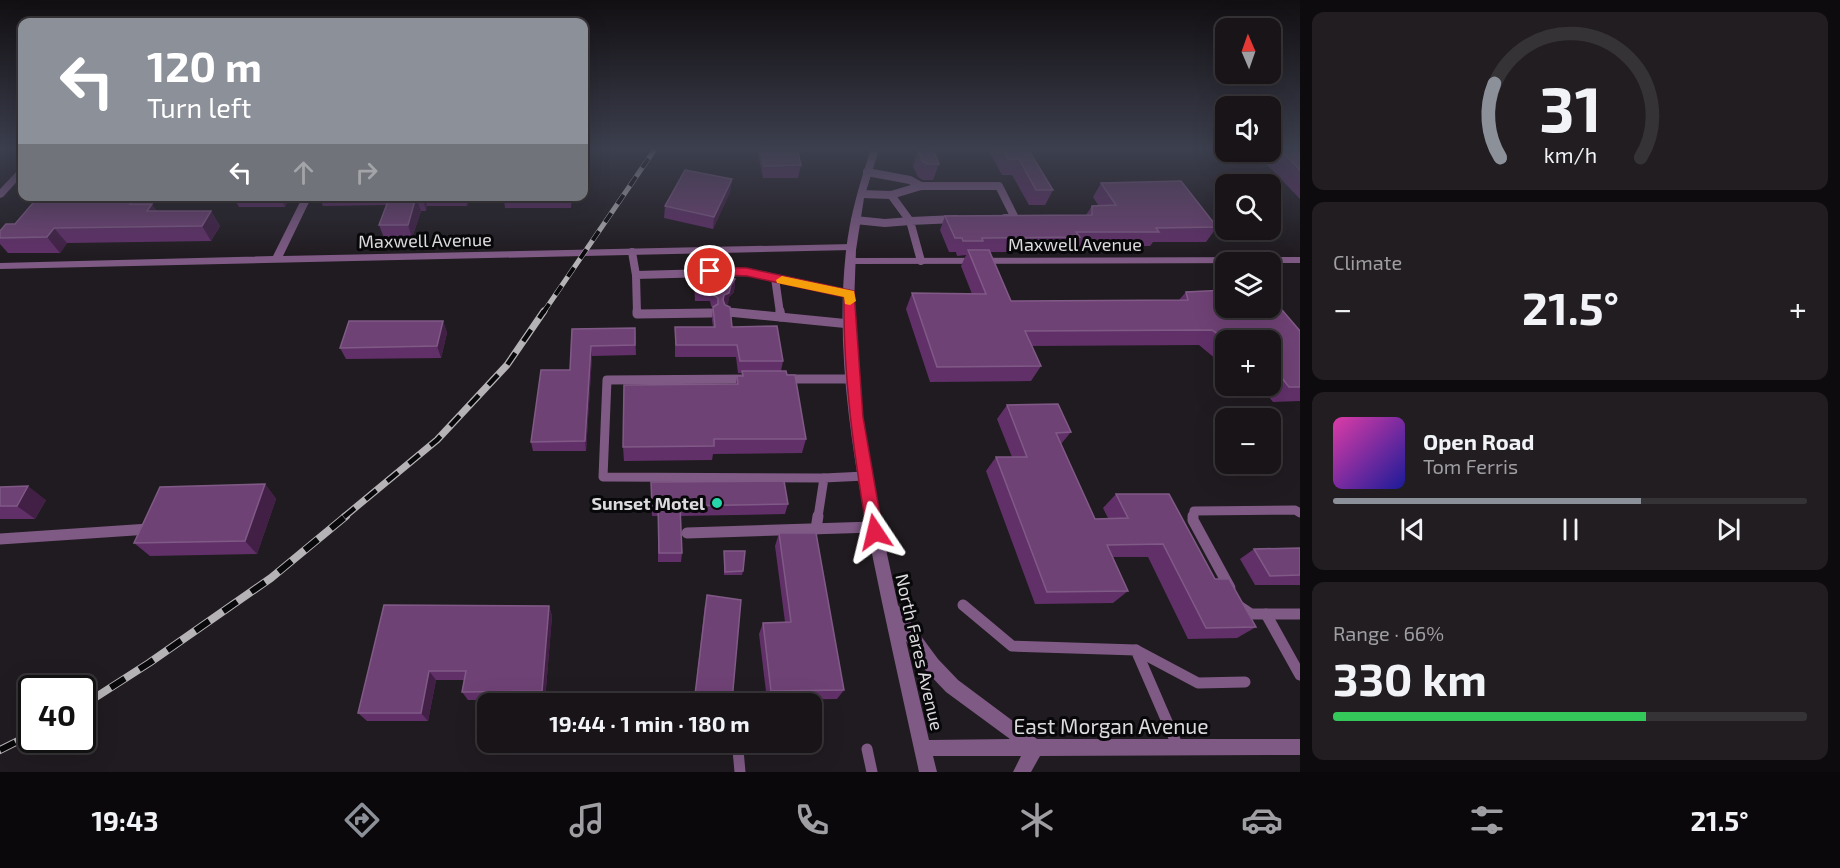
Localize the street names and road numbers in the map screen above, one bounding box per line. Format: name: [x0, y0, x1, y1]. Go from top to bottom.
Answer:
street label: Maxwell Avenue: [358, 228, 492, 252]
street label: Maxwell Avenue: [1008, 233, 1142, 255]
street label: North Fares Avenue: [891, 571, 949, 733]
street label: East Morgan Avenue: [1013, 713, 1209, 738]

